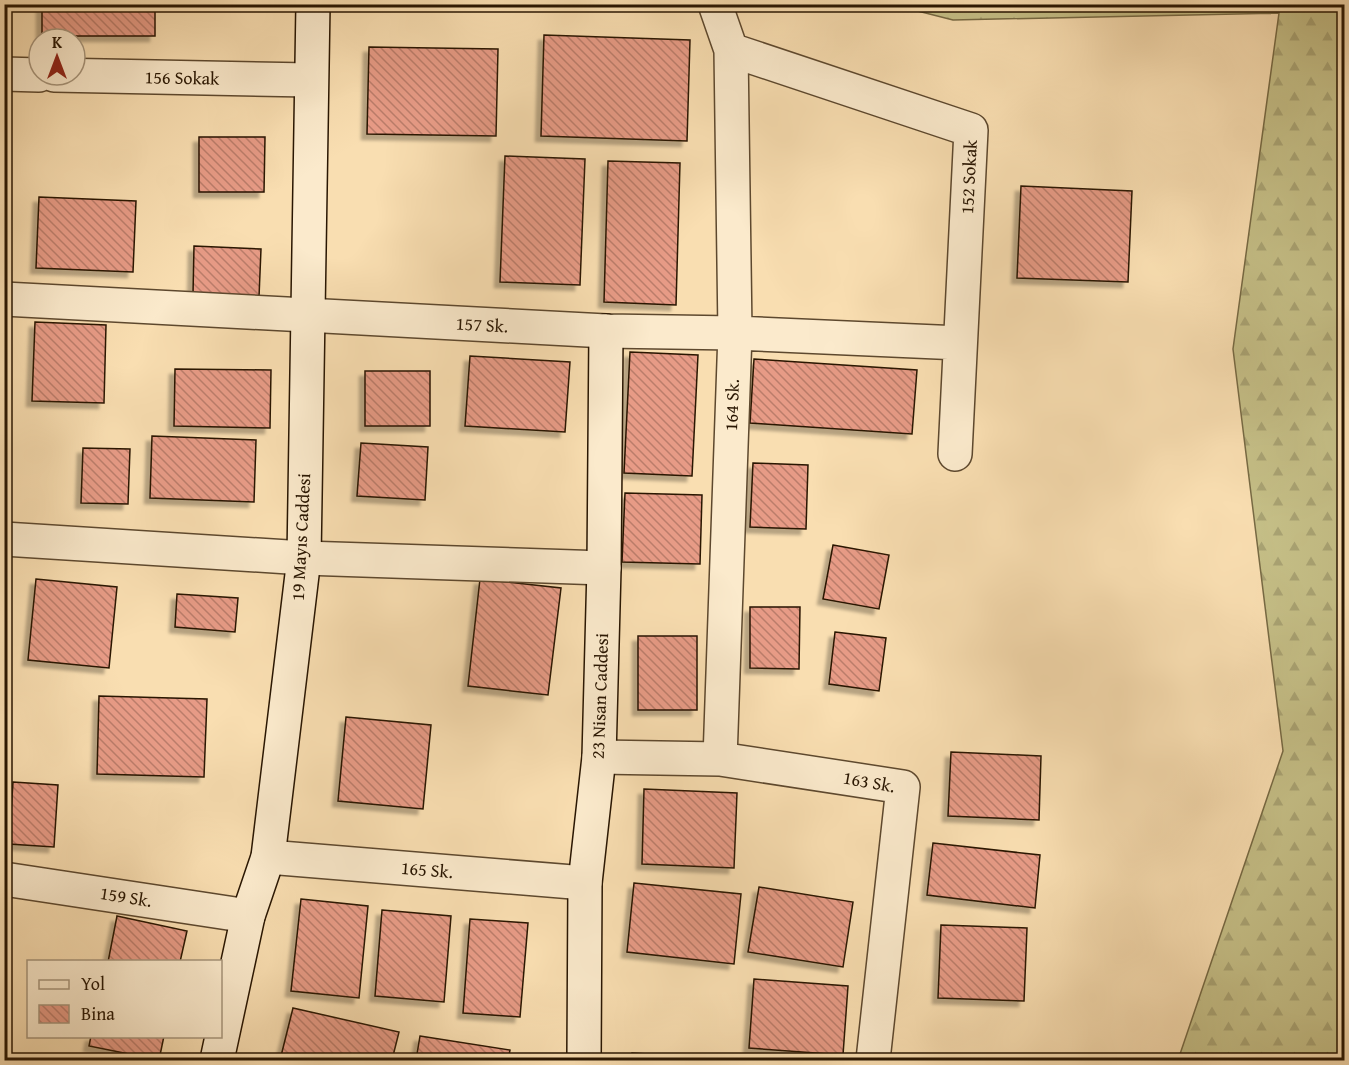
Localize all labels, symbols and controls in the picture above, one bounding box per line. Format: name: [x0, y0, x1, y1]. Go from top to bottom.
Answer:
north arrow: [27, 27, 87, 87]
text: K: [52, 30, 63, 54]
street label: 156 Sokak: [144, 63, 220, 92]
street label: 152 Sokak: [953, 138, 984, 215]
street label: 157 Sk.: [455, 310, 509, 339]
street label: 164 Sk.: [717, 378, 746, 432]
street label: 19 Mayıs Caddesi: [284, 472, 317, 602]
street label: 23 Nisan Caddesi: [584, 633, 615, 759]
street label: 163 Sk.: [841, 764, 897, 799]
street label: 165 Sk.: [400, 854, 454, 885]
street label: 159 Sk.: [98, 879, 154, 914]
legend: [27, 960, 222, 1038]
text: Yol: [81, 970, 105, 997]
text: Bina: [81, 1000, 115, 1027]

